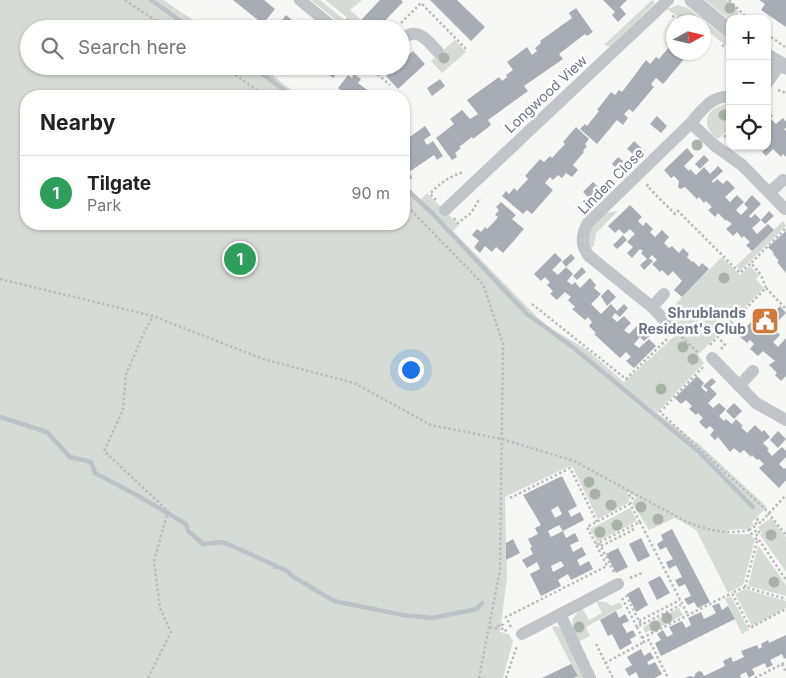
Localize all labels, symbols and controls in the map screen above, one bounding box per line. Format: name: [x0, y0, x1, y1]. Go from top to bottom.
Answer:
north arrow: [666, 15, 711, 60]
map controls: [726, 15, 771, 150]
button: +: [726, 15, 771, 60]
search box: [20, 20, 410, 75]
icon: search: [38, 34, 66, 62]
text: Search here: [78, 36, 187, 59]
street label: Longwood View: [501, 51, 590, 136]
button: −: [726, 60, 771, 105]
button: locate: [726, 105, 771, 150]
text: Nearby: [40, 110, 115, 135]
street label: Linden Close: [574, 144, 647, 217]
text: Tilgate: [87, 172, 151, 195]
text: 1: [53, 183, 59, 203]
text: 90 m: [351, 183, 390, 203]
text: Park: [87, 195, 121, 215]
pin: 1: [224, 240, 256, 278]
place label: Shrublands Resident's Club: [639, 304, 746, 337]
public building icon: Shrublands Resident's Club: [750, 306, 780, 336]
your location: [398, 357, 424, 383]

